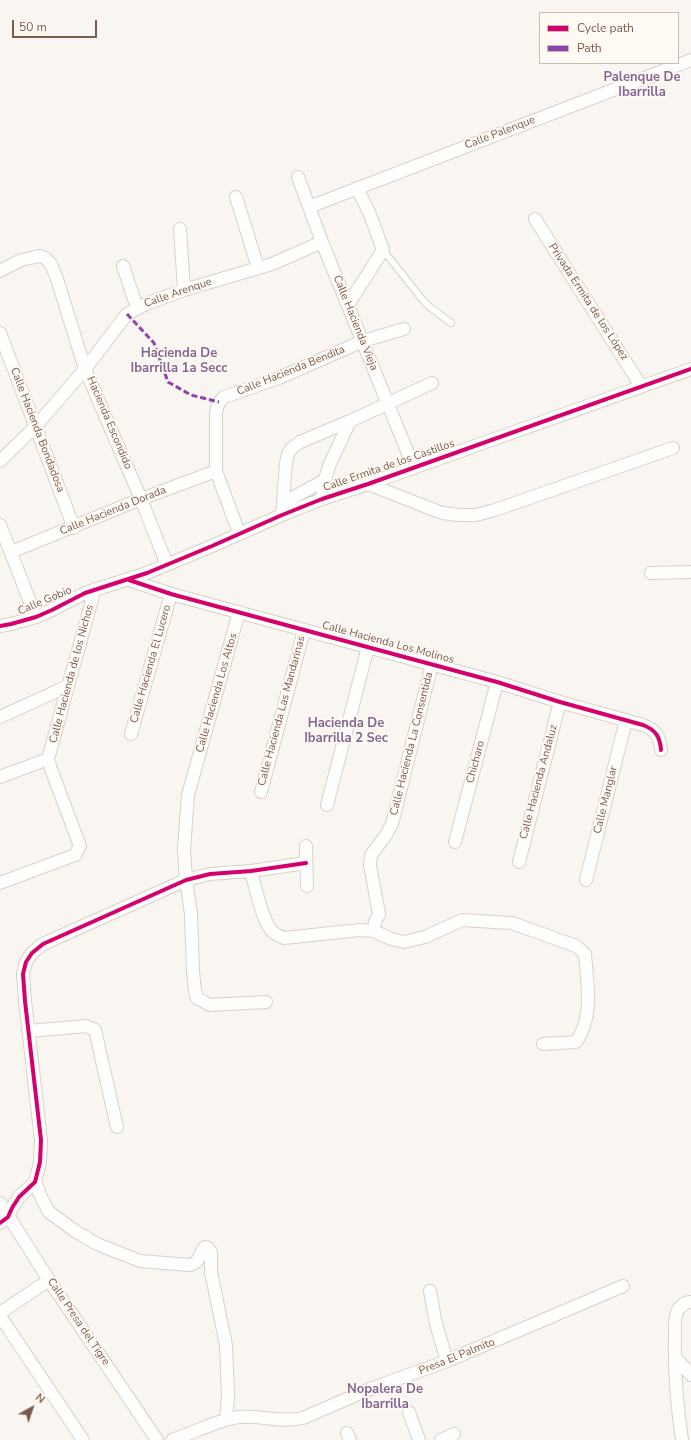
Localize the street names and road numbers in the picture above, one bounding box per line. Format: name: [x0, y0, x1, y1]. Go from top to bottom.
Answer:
street label: Calle Palenque: [463, 113, 537, 153]
street label: Privada Ermita de los López: [545, 241, 631, 363]
street label: Calle Hacienda Vieja: [330, 273, 380, 373]
street label: Calle Arenque: [142, 275, 214, 311]
street label: Calle Hacienda Bendita: [235, 343, 347, 399]
street label: Calle Hacienda Bondadosa: [7, 366, 67, 494]
street label: Hacienda Escondido: [83, 375, 135, 471]
street label: Calle Ermita de los Castillos: [322, 437, 456, 495]
street label: Calle Hacienda Dorada: [58, 484, 168, 538]
street label: Calle Gobio: [16, 584, 74, 618]
street label: Calle Hacienda de los Nichos: [47, 603, 97, 745]
street label: Calle Hacienda El Lucero: [128, 603, 174, 725]
street label: Calle Hacienda Los Molinos: [320, 619, 456, 667]
street label: Calle Hacienda Los Altos: [194, 632, 240, 754]
street label: Calle Hacienda Las Mandarinas: [256, 635, 308, 787]
street label: Calle Hacienda La Consentida: [388, 671, 436, 817]
street label: Calle Hacienda Andaluz: [517, 723, 561, 841]
street label: Chicharo: [464, 739, 488, 785]
street label: Calle Manglar: [591, 765, 621, 835]
street label: Calle Presa del Tigre: [44, 1276, 112, 1368]
street label: Presa El Palmito: [417, 1336, 497, 1378]

